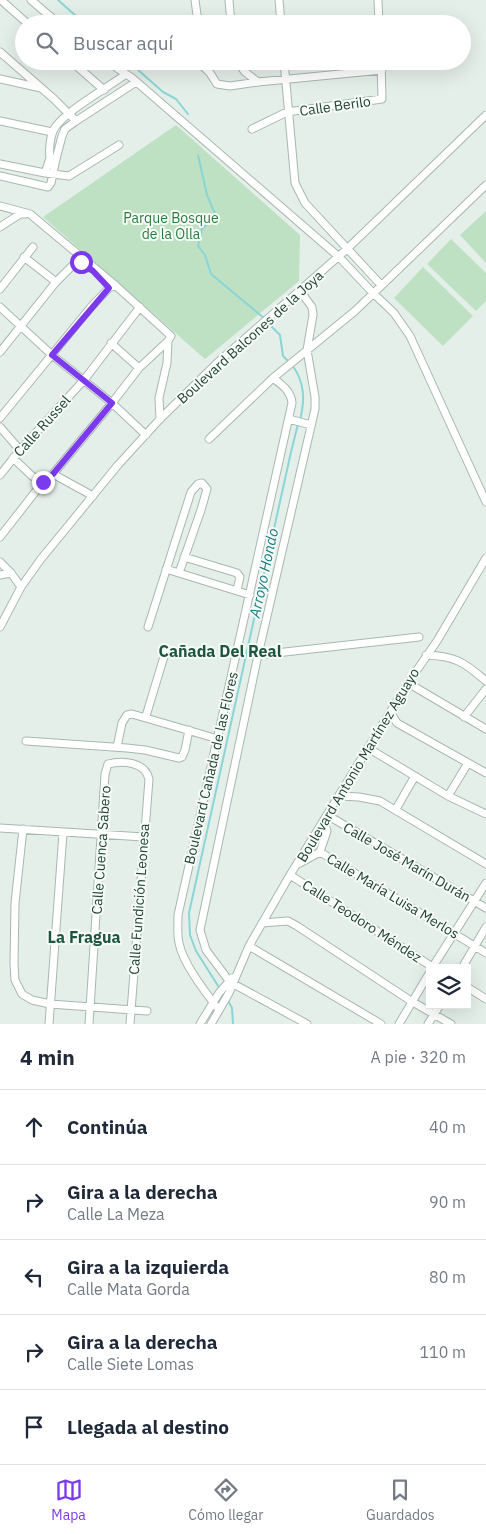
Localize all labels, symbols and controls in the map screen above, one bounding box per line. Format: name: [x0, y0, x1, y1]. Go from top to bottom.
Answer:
search box: [15, 15, 471, 70]
icon: search: [33, 29, 61, 57]
text: Buscar aquí: [73, 31, 173, 55]
street label: Calle Berilo: [298, 92, 372, 120]
park label: Parque Bosque de la Olla: [123, 209, 219, 243]
route start: [70, 251, 93, 274]
street label: Boulevard Balcones de la Joya: [173, 266, 327, 408]
street label: Calle Russel: [10, 391, 74, 461]
route end: [32, 471, 55, 494]
water label: Arroyo Hondo: [245, 526, 282, 620]
district label: Cañada Del Real: [158, 641, 282, 661]
street label: Boulevard Antonio Martínez Aguayo: [293, 664, 423, 865]
street label: Boulevard Cañada de las Flores: [180, 670, 242, 866]
street label: Calle Cuenca Sabero: [88, 785, 114, 915]
street label: Calle José Marín Durán: [340, 818, 474, 906]
street label: Calle Fundición Leonesa: [125, 822, 153, 975]
street label: Calle María Luisa Merlos: [323, 849, 463, 943]
street label: Calle Teodoro Méndez: [299, 876, 425, 967]
district label: La Fragua: [47, 927, 121, 947]
map controls: [426, 964, 471, 1009]
button: layers: [426, 964, 471, 1009]
text: 4 min: [20, 1043, 75, 1071]
text: A pie · 320 m: [371, 1047, 466, 1067]
icon: ahead: [20, 1113, 48, 1141]
text: Continúa: [67, 1115, 148, 1139]
text: 40 m: [429, 1117, 466, 1137]
text: Gira a la derecha: [67, 1180, 218, 1204]
icon: right: [20, 1188, 48, 1216]
text: 90 m: [429, 1192, 466, 1212]
text: Calle La Meza: [67, 1204, 165, 1224]
text: Gira a la izquierda: [67, 1255, 229, 1279]
icon: left: [20, 1263, 48, 1291]
text: 80 m: [429, 1267, 466, 1287]
text: Calle Mata Gorda: [67, 1279, 190, 1299]
text: Gira a la derecha: [67, 1330, 218, 1354]
icon: right: [20, 1338, 48, 1366]
text: 110 m: [419, 1342, 466, 1362]
text: Calle Siete Lomas: [67, 1354, 194, 1374]
icon: arrive: [20, 1413, 48, 1441]
text: Llegada al destino: [67, 1415, 229, 1439]
tab: Mapa: [51, 1476, 86, 1524]
tab: Cómo llegar: [188, 1476, 263, 1524]
tab: Guardados: [366, 1476, 435, 1524]

